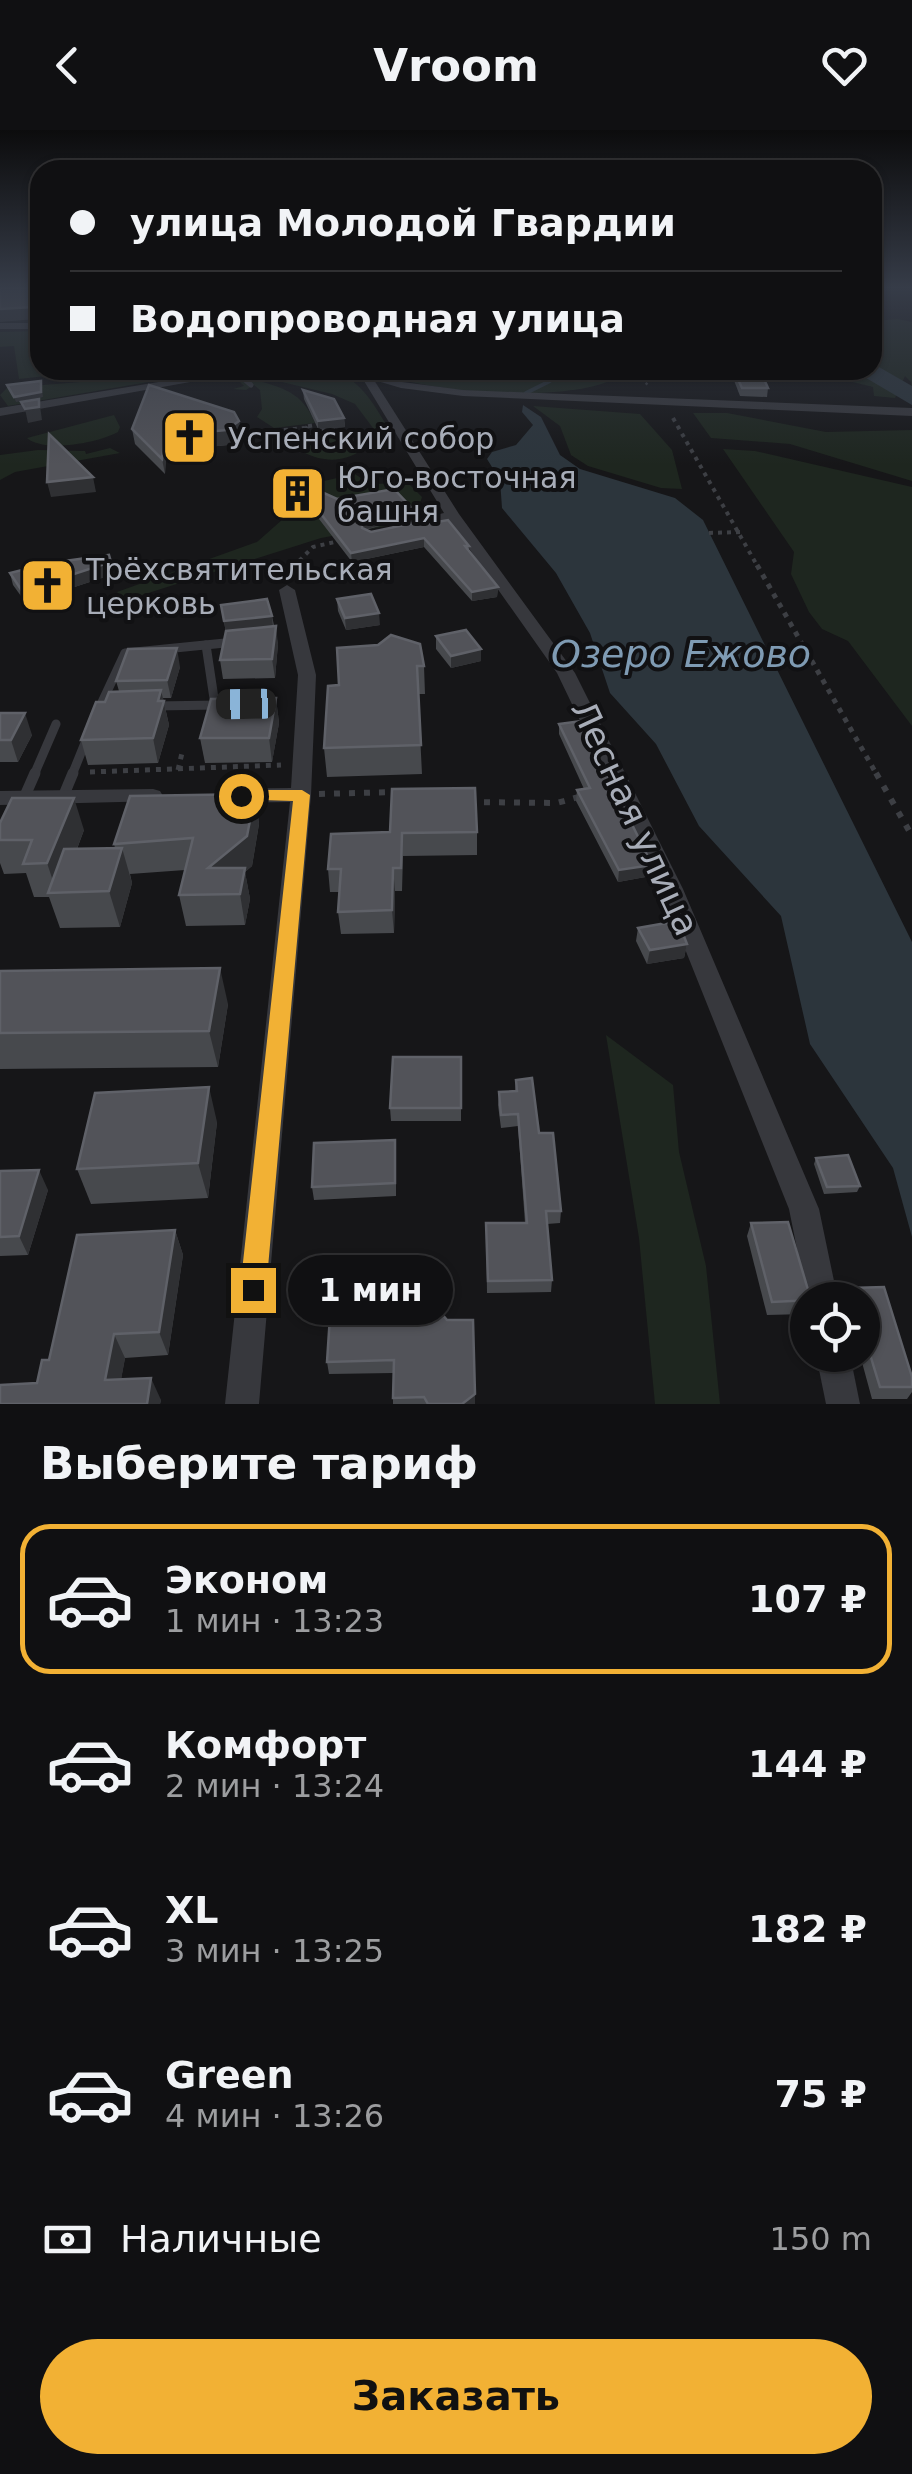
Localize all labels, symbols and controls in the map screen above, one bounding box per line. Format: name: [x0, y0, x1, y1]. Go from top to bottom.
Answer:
icon: back: [40, 38, 95, 93]
icon: heart: [817, 38, 872, 93]
text: Vroom: [373, 39, 539, 92]
text: улица Молодой Гвардии: [130, 201, 676, 245]
text: Водопроводная улица: [130, 297, 625, 341]
church icon: Успенский собор: [159, 408, 219, 468]
place label: Успенский собор: [228, 421, 494, 456]
place label: Юго-восточная башня: [337, 460, 576, 529]
building icon: Юго-восточная башня: [268, 464, 328, 524]
place label: Трёхсвятительская церковь: [85, 552, 393, 621]
church icon: Трёхсвятительская церковь: [17, 556, 77, 616]
water label: Озеро Ежово: [551, 632, 811, 676]
car: [216, 688, 276, 720]
street label: Лесная улица: [563, 694, 707, 942]
route start: [219, 774, 264, 819]
callout: 1 мин: [288, 1255, 453, 1325]
route end: [231, 1268, 276, 1313]
text: 1 мин: [318, 1271, 423, 1309]
map controls: [790, 1282, 880, 1372]
button: locate: [790, 1282, 880, 1372]
text: Выберите тариф: [40, 1437, 478, 1490]
icon: car: [45, 1554, 135, 1644]
text: Эконом: [165, 1558, 328, 1602]
text: 107 ₽: [748, 1577, 867, 1621]
text: 1 мин · 13:23: [165, 1602, 384, 1640]
icon: car: [45, 1719, 135, 1809]
text: Комфорт: [165, 1723, 366, 1767]
text: 144 ₽: [748, 1742, 867, 1786]
text: 2 мин · 13:24: [165, 1767, 384, 1805]
icon: car: [45, 1884, 135, 1974]
text: XL: [165, 1888, 219, 1932]
text: 182 ₽: [748, 1907, 867, 1951]
text: 3 мин · 13:25: [165, 1932, 384, 1970]
icon: car: [45, 2049, 135, 2139]
text: Green: [165, 2053, 294, 2097]
text: 75 ₽: [774, 2072, 867, 2116]
text: 4 мин · 13:26: [165, 2097, 384, 2135]
icon: cash: [40, 2212, 95, 2267]
text: Наличные: [120, 2217, 322, 2261]
text: 150 m: [770, 2220, 872, 2258]
button: Заказать: [40, 2339, 872, 2454]

